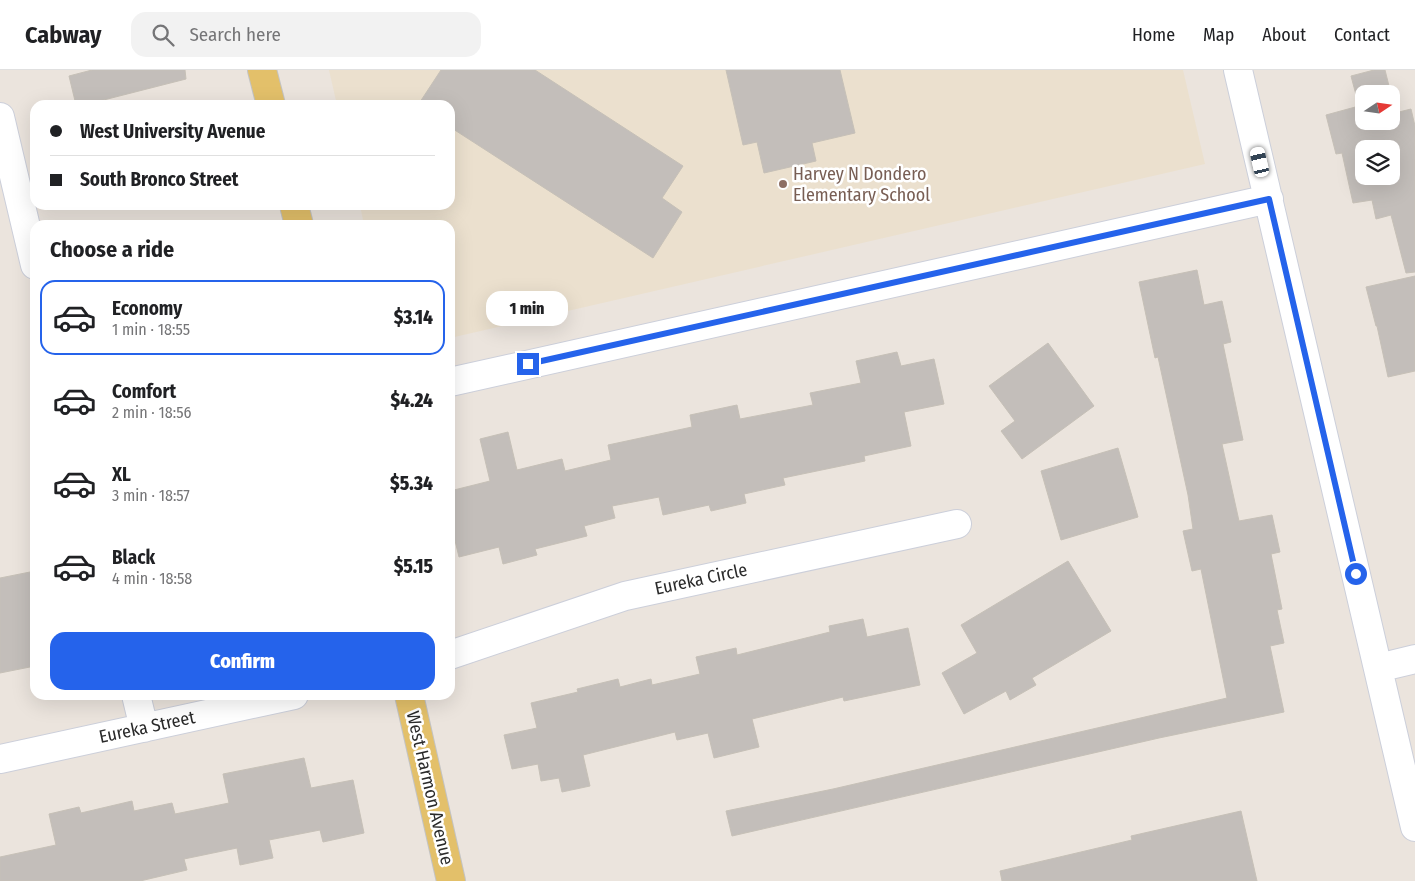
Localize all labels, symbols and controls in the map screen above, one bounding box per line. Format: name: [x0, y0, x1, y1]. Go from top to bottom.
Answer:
search box: [131, 12, 481, 57]
text: Cabway: [25, 21, 101, 49]
icon: search: [149, 21, 177, 49]
text: Search here: [189, 23, 281, 46]
text: Home: [1132, 24, 1175, 46]
text: Map: [1203, 24, 1234, 46]
text: About: [1262, 24, 1306, 46]
text: Contact: [1334, 24, 1390, 46]
north arrow: [1355, 85, 1400, 130]
map controls: [1355, 85, 1400, 185]
text: West University Avenue: [80, 120, 265, 143]
button: layers: [1355, 140, 1400, 185]
car: [1249, 146, 1270, 178]
place label: Harvey N Dondero Elementary School: [793, 163, 930, 206]
text: South Bronco Street: [80, 168, 239, 191]
marker: Harvey N Dondero Elementary School: [777, 178, 789, 190]
text: Choose a ride: [50, 236, 174, 263]
callout: 1 min: [487, 292, 569, 326]
icon: car: [52, 295, 97, 340]
text: Economy: [112, 297, 182, 320]
text: 1 min: [510, 299, 544, 318]
text: $3.14: [394, 306, 433, 329]
text: 1 min · 18:55: [112, 320, 190, 339]
route end: [517, 353, 539, 375]
icon: car: [52, 378, 97, 423]
text: Comfort: [112, 380, 176, 403]
text: $4.24: [391, 389, 433, 412]
text: 2 min · 18:56: [112, 403, 191, 422]
icon: car: [52, 461, 97, 506]
text: XL: [112, 463, 131, 486]
text: $5.34: [390, 472, 433, 495]
text: 3 min · 18:57: [112, 486, 190, 505]
icon: car: [52, 544, 97, 589]
text: Black: [112, 546, 155, 569]
text: $5.15: [394, 555, 433, 578]
street label: Eureka Circle: [653, 558, 749, 600]
route start: [1345, 563, 1367, 585]
text: 4 min · 18:58: [112, 569, 192, 588]
button: Confirm: [50, 632, 435, 690]
street label: Eureka Street: [97, 706, 197, 748]
street label: West Harmon Avenue: [402, 709, 458, 867]

